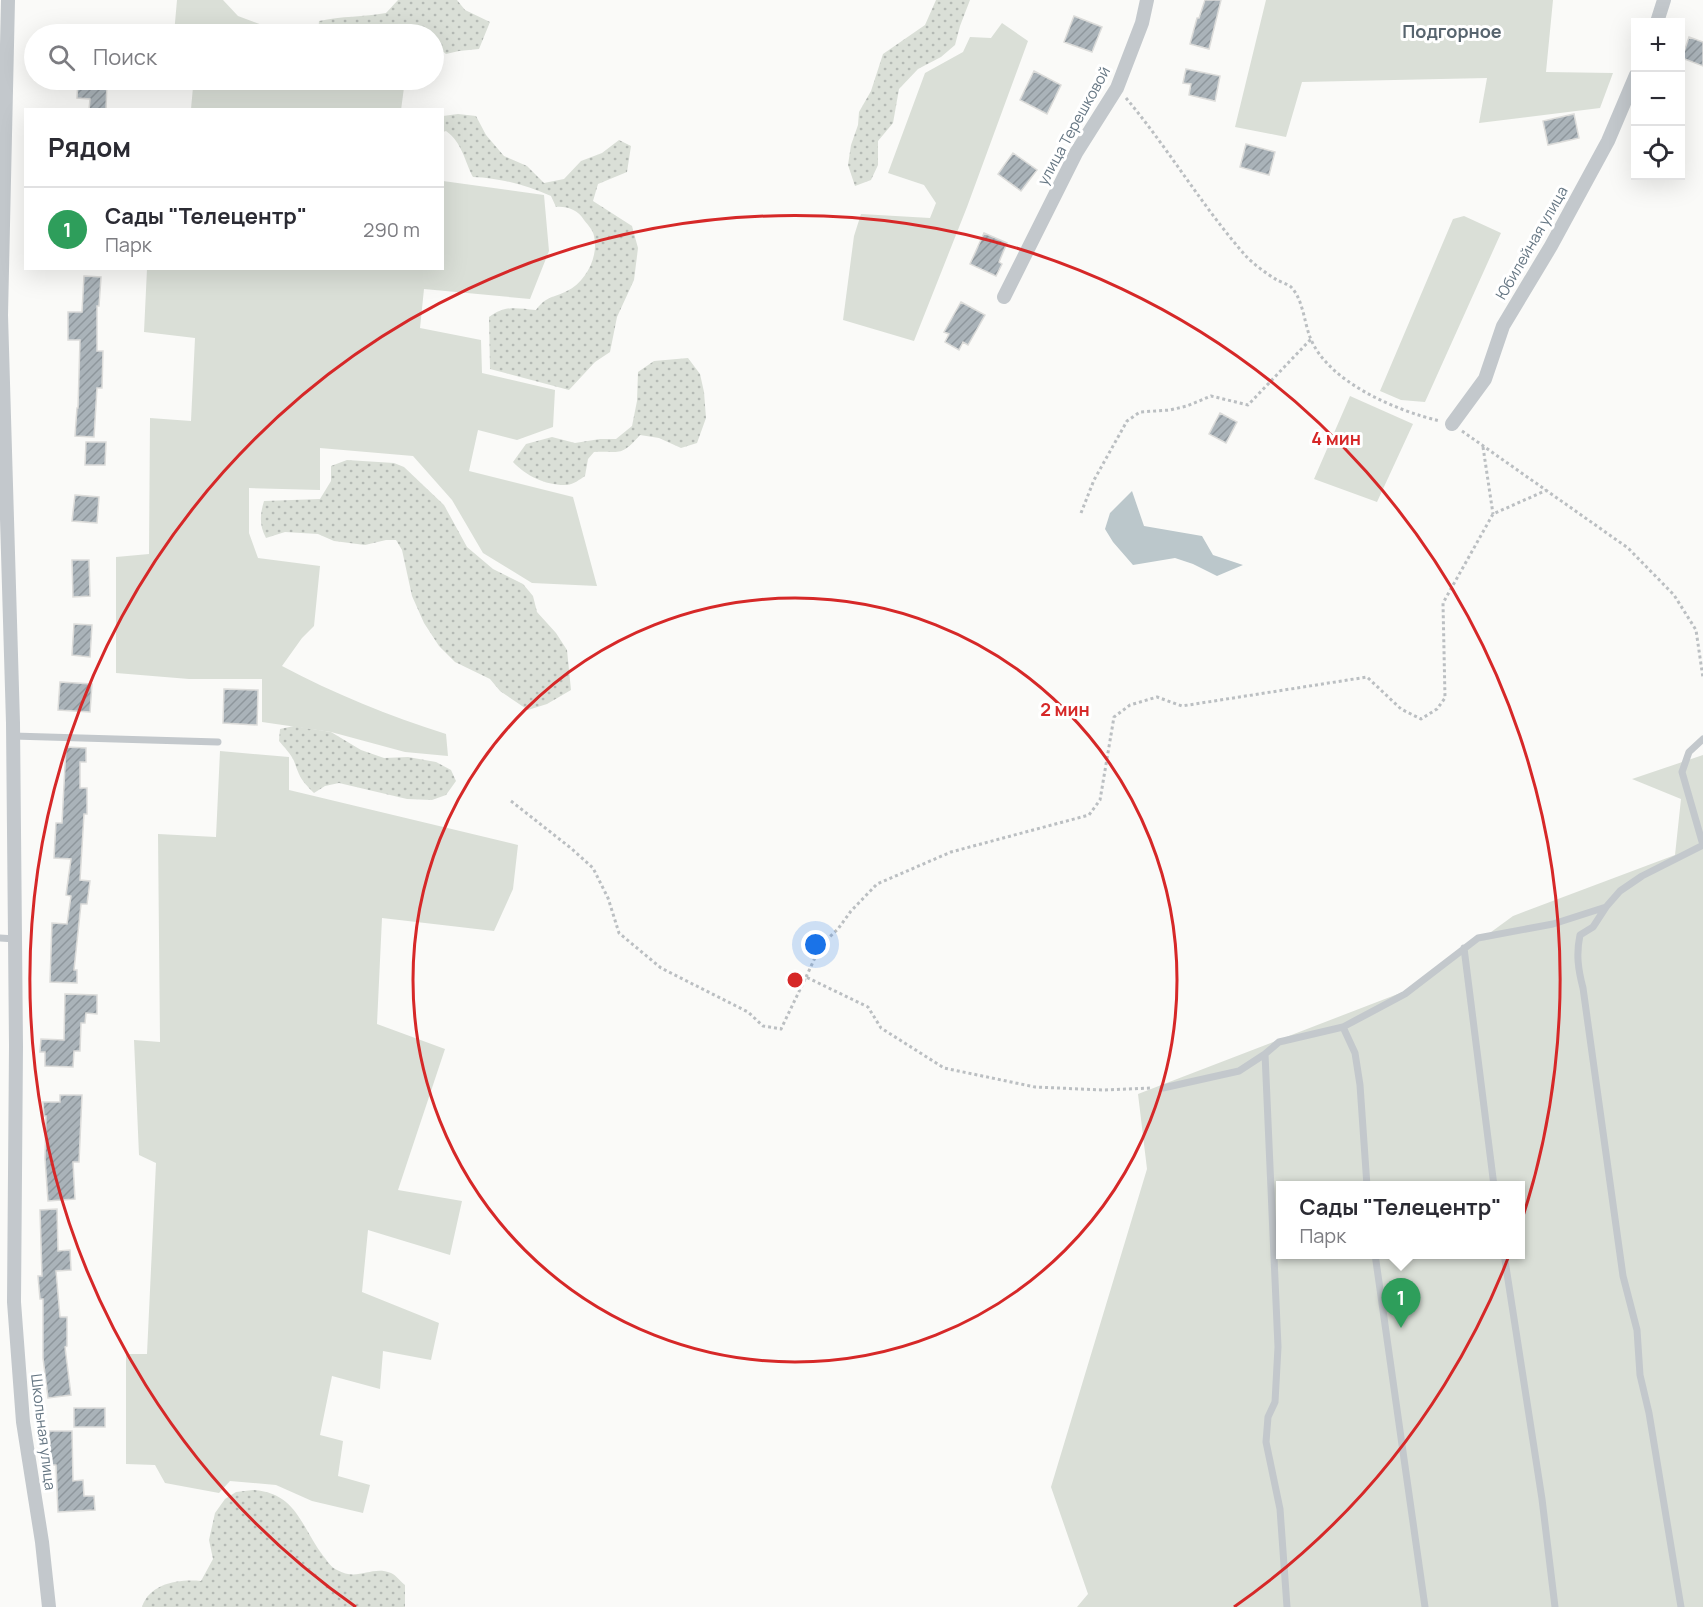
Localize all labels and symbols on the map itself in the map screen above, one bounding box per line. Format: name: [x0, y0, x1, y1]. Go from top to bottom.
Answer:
district label: Подгорное: [1402, 19, 1502, 43]
street label: улица Терешковой: [1032, 63, 1115, 189]
street label: Юбилейная улица: [1491, 182, 1573, 303]
text: 4 мин: [1311, 426, 1361, 450]
text: 2 мин: [1040, 697, 1090, 721]
your location: [801, 930, 830, 959]
centre of rings: [785, 970, 805, 990]
pin: 1: [1382, 1278, 1420, 1328]
street label: Школьная улица: [26, 1373, 61, 1491]

